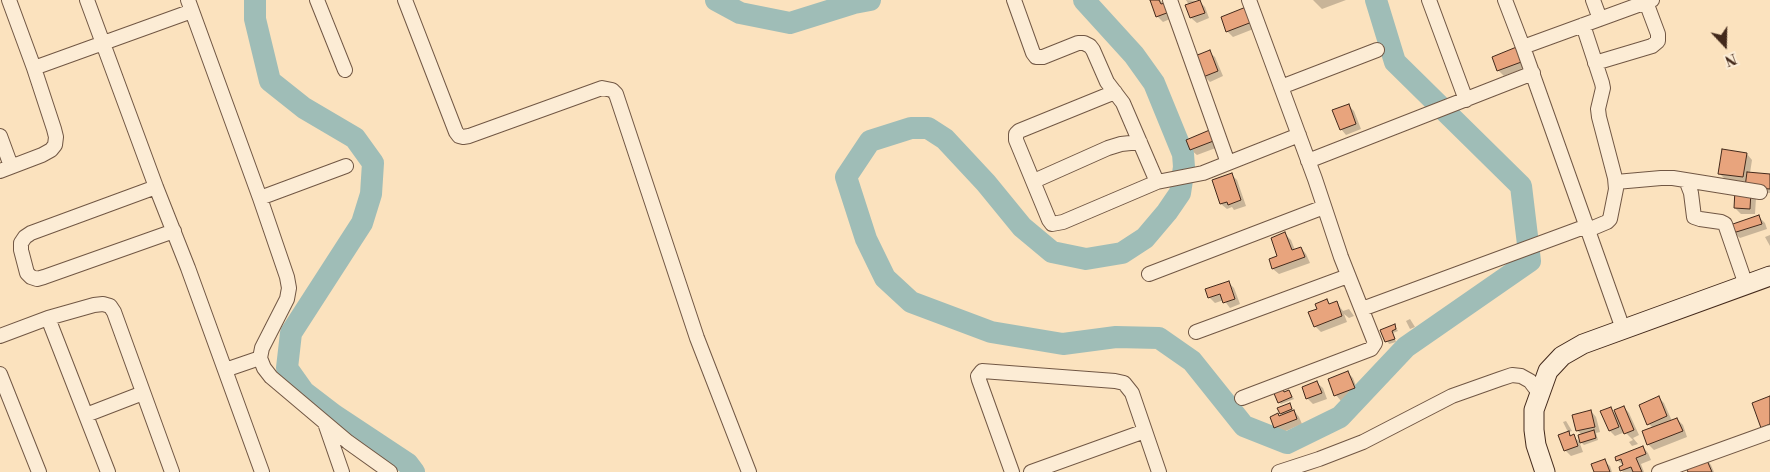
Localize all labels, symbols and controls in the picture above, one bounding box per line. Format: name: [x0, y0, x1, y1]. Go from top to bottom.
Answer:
north arrow: [1700, 20, 1750, 70]
text: N: [1722, 49, 1739, 69]

